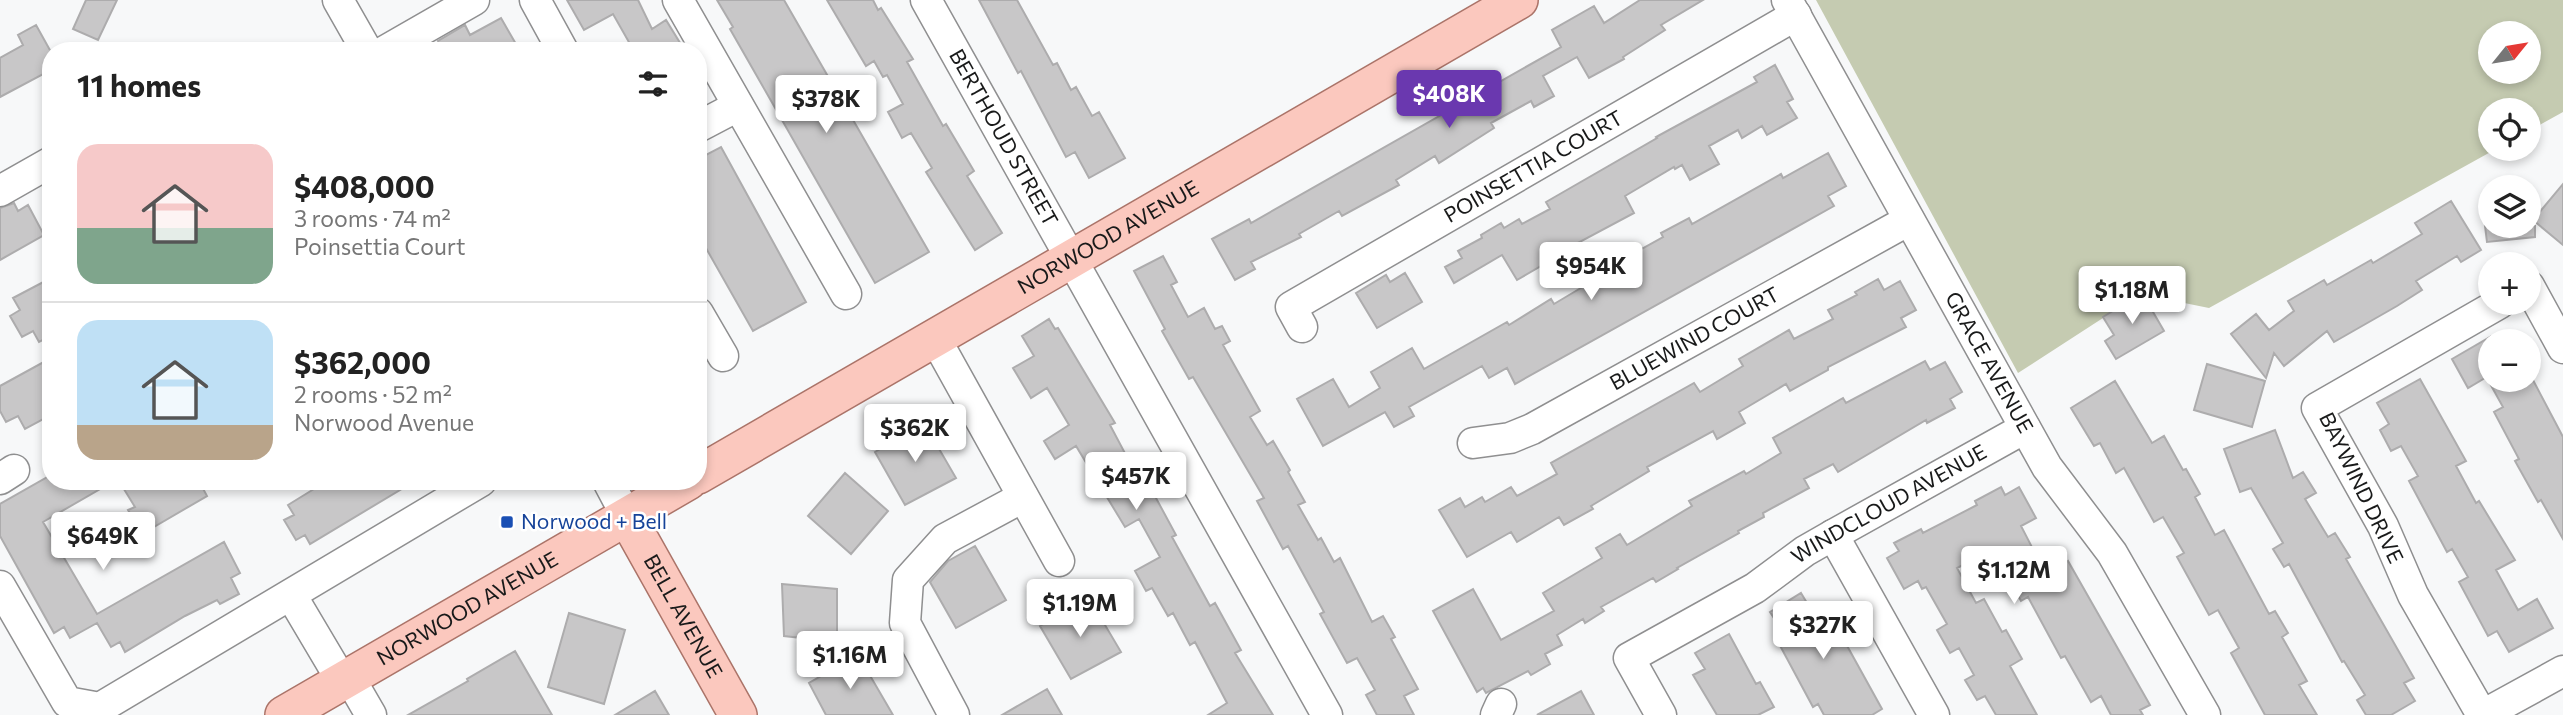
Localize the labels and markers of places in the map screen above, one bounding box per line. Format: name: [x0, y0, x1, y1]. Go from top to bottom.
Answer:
pin: $408K: [1400, 71, 1498, 130]
pin: $378K: [777, 76, 875, 135]
pin: $954K: [1542, 243, 1640, 302]
pin: $1.18M: [2075, 266, 2189, 326]
pin: $362K: [866, 405, 964, 464]
pin: $457K: [1087, 452, 1185, 512]
place label: Norwood + Bell: [521, 508, 667, 533]
pin: $649K: [54, 512, 152, 572]
marker: Norwood + Bell: [499, 514, 515, 530]
pin: $1.12M: [1957, 546, 2071, 606]
pin: $1.19M: [1023, 580, 1137, 639]
pin: $327K: [1774, 602, 1872, 661]
pin: $1.16M: [793, 632, 907, 691]

